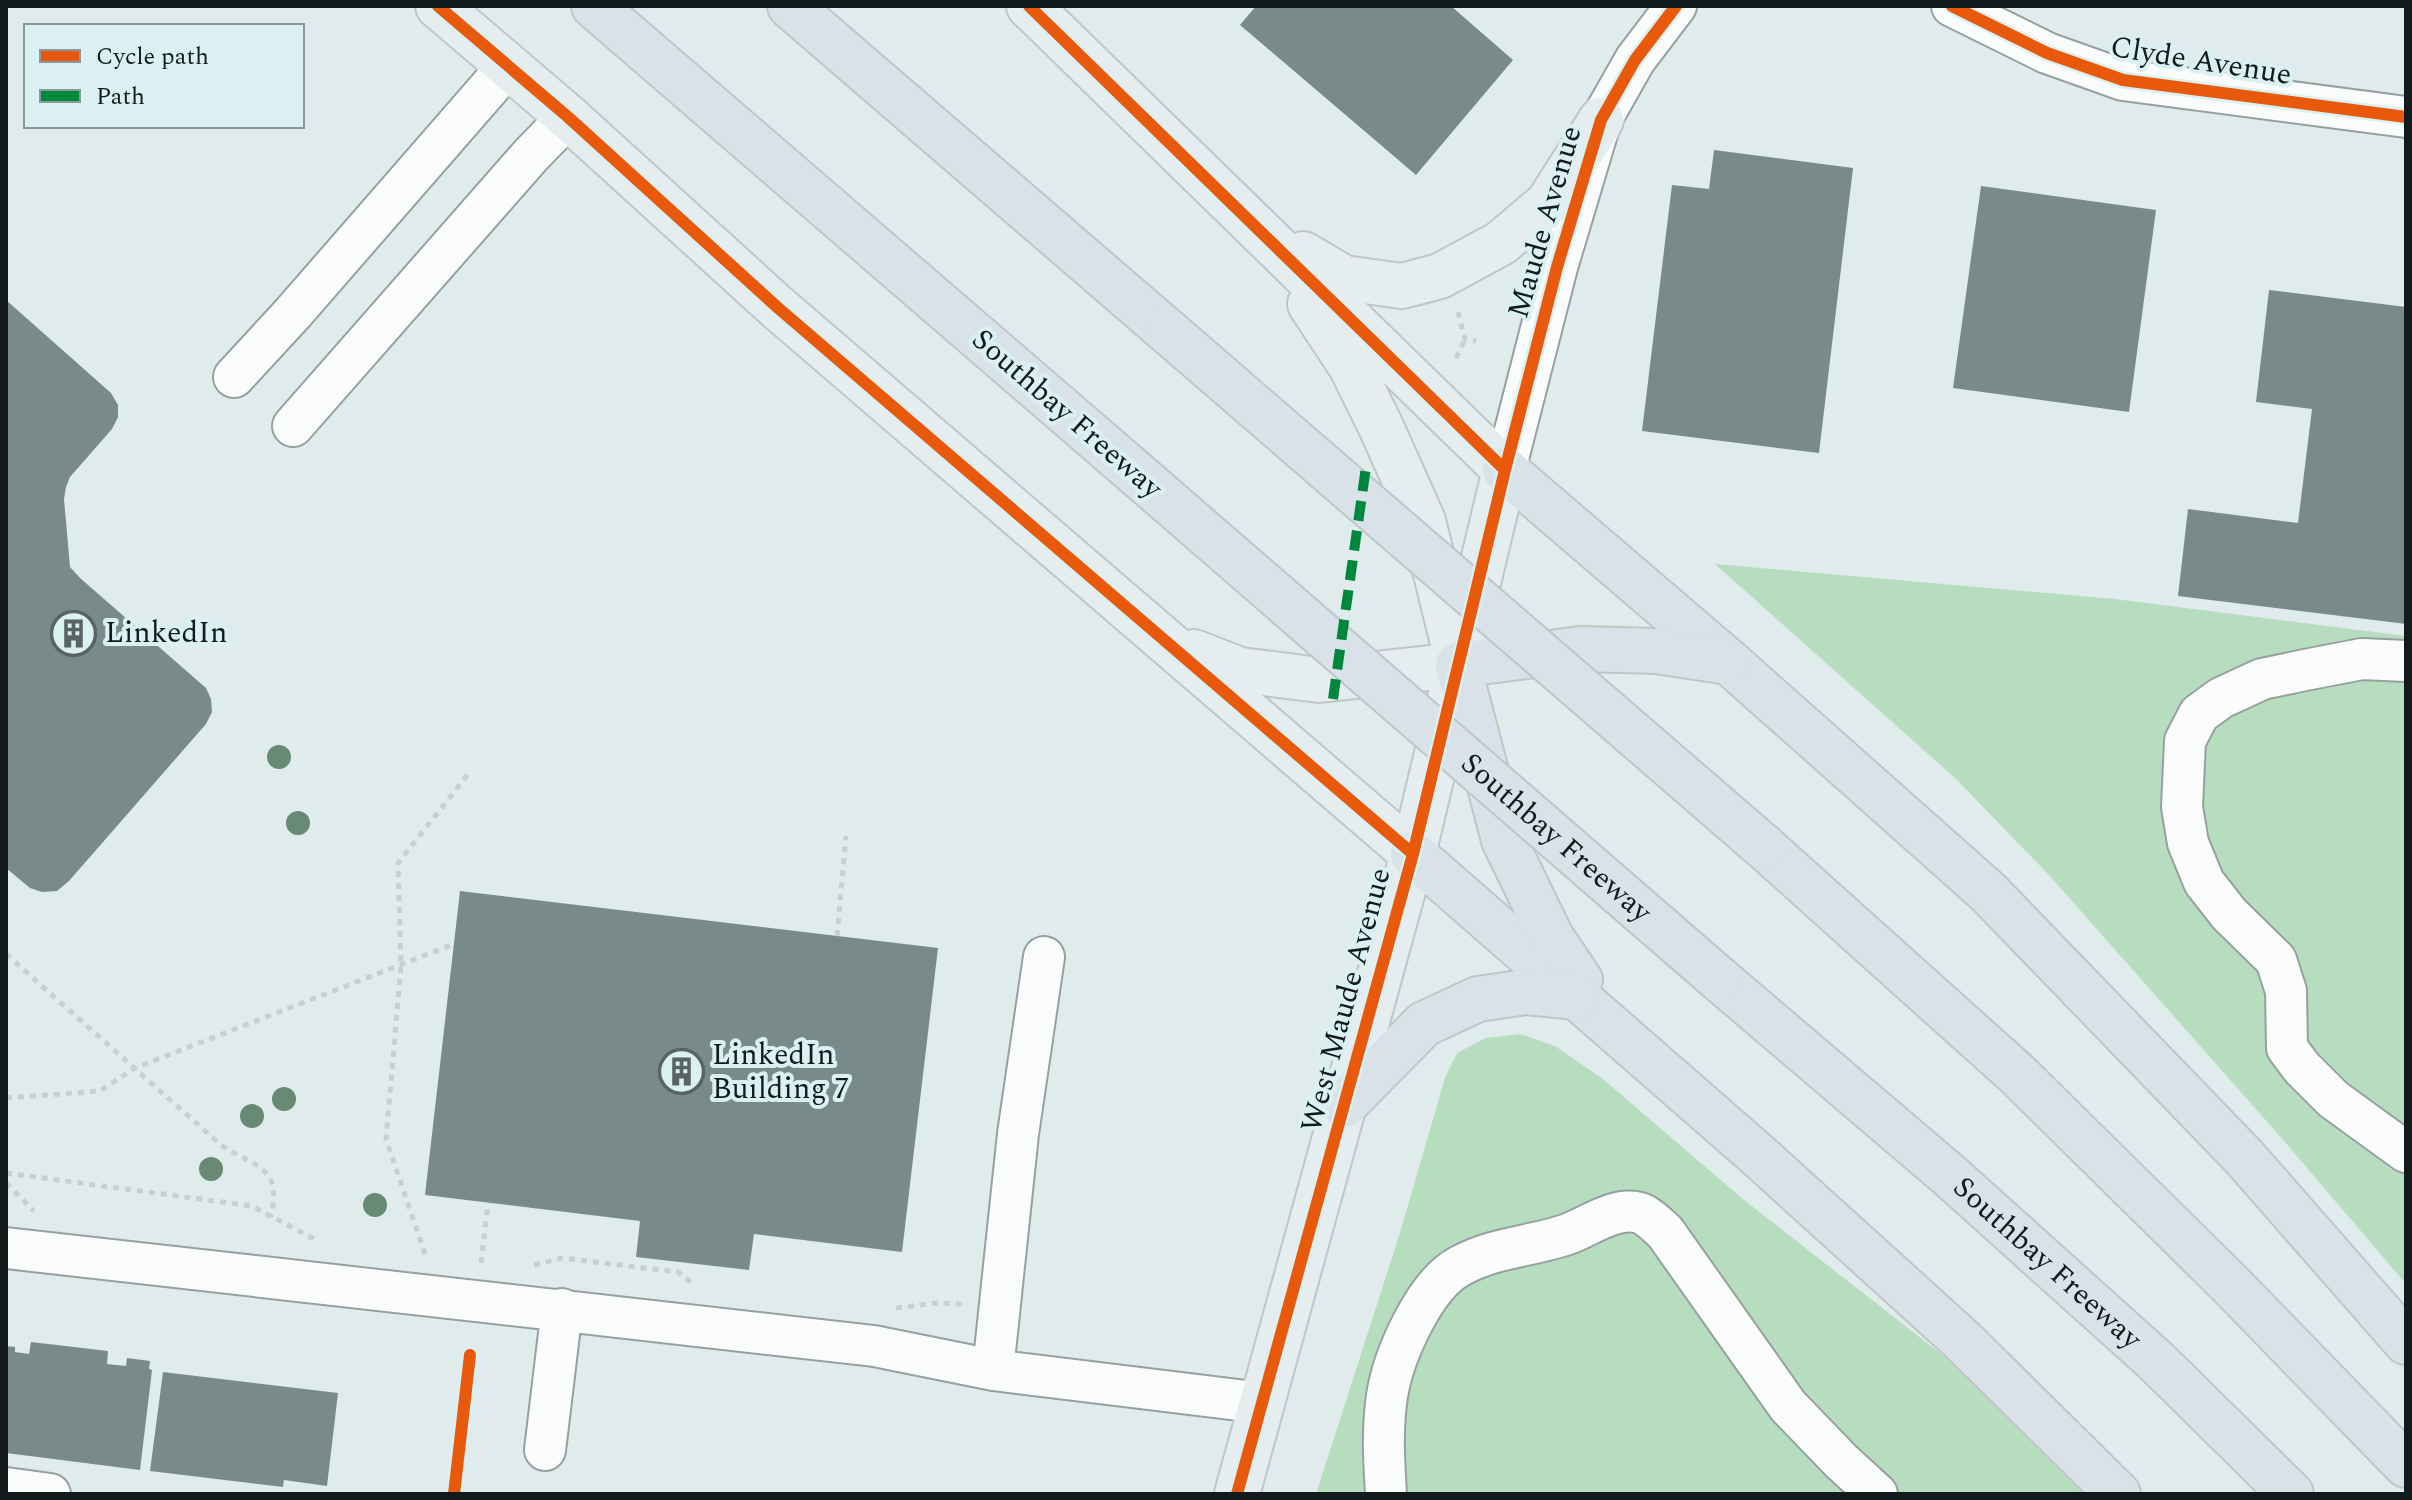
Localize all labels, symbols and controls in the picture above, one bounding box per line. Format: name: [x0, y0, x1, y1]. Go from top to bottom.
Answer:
legend: [24, 24, 304, 128]
street label: Clyde Avenue: [2107, 24, 2295, 98]
text: Cycle path: [96, 39, 209, 75]
text: Path: [96, 79, 145, 115]
street label: Maude Avenue: [1496, 120, 1594, 324]
street label: Southbay Freeway: [961, 318, 1174, 511]
building icon: LinkedIn: [50, 609, 98, 657]
place label: LinkedIn: [105, 610, 227, 656]
street label: Southbay Freeway: [1450, 741, 1663, 935]
street label: West Maude Avenue: [1289, 863, 1403, 1137]
place label: LinkedIn Building 7: [712, 1032, 849, 1112]
building icon: LinkedIn Building 7: [657, 1048, 705, 1096]
street label: Southbay Freeway: [1942, 1166, 2153, 1362]

